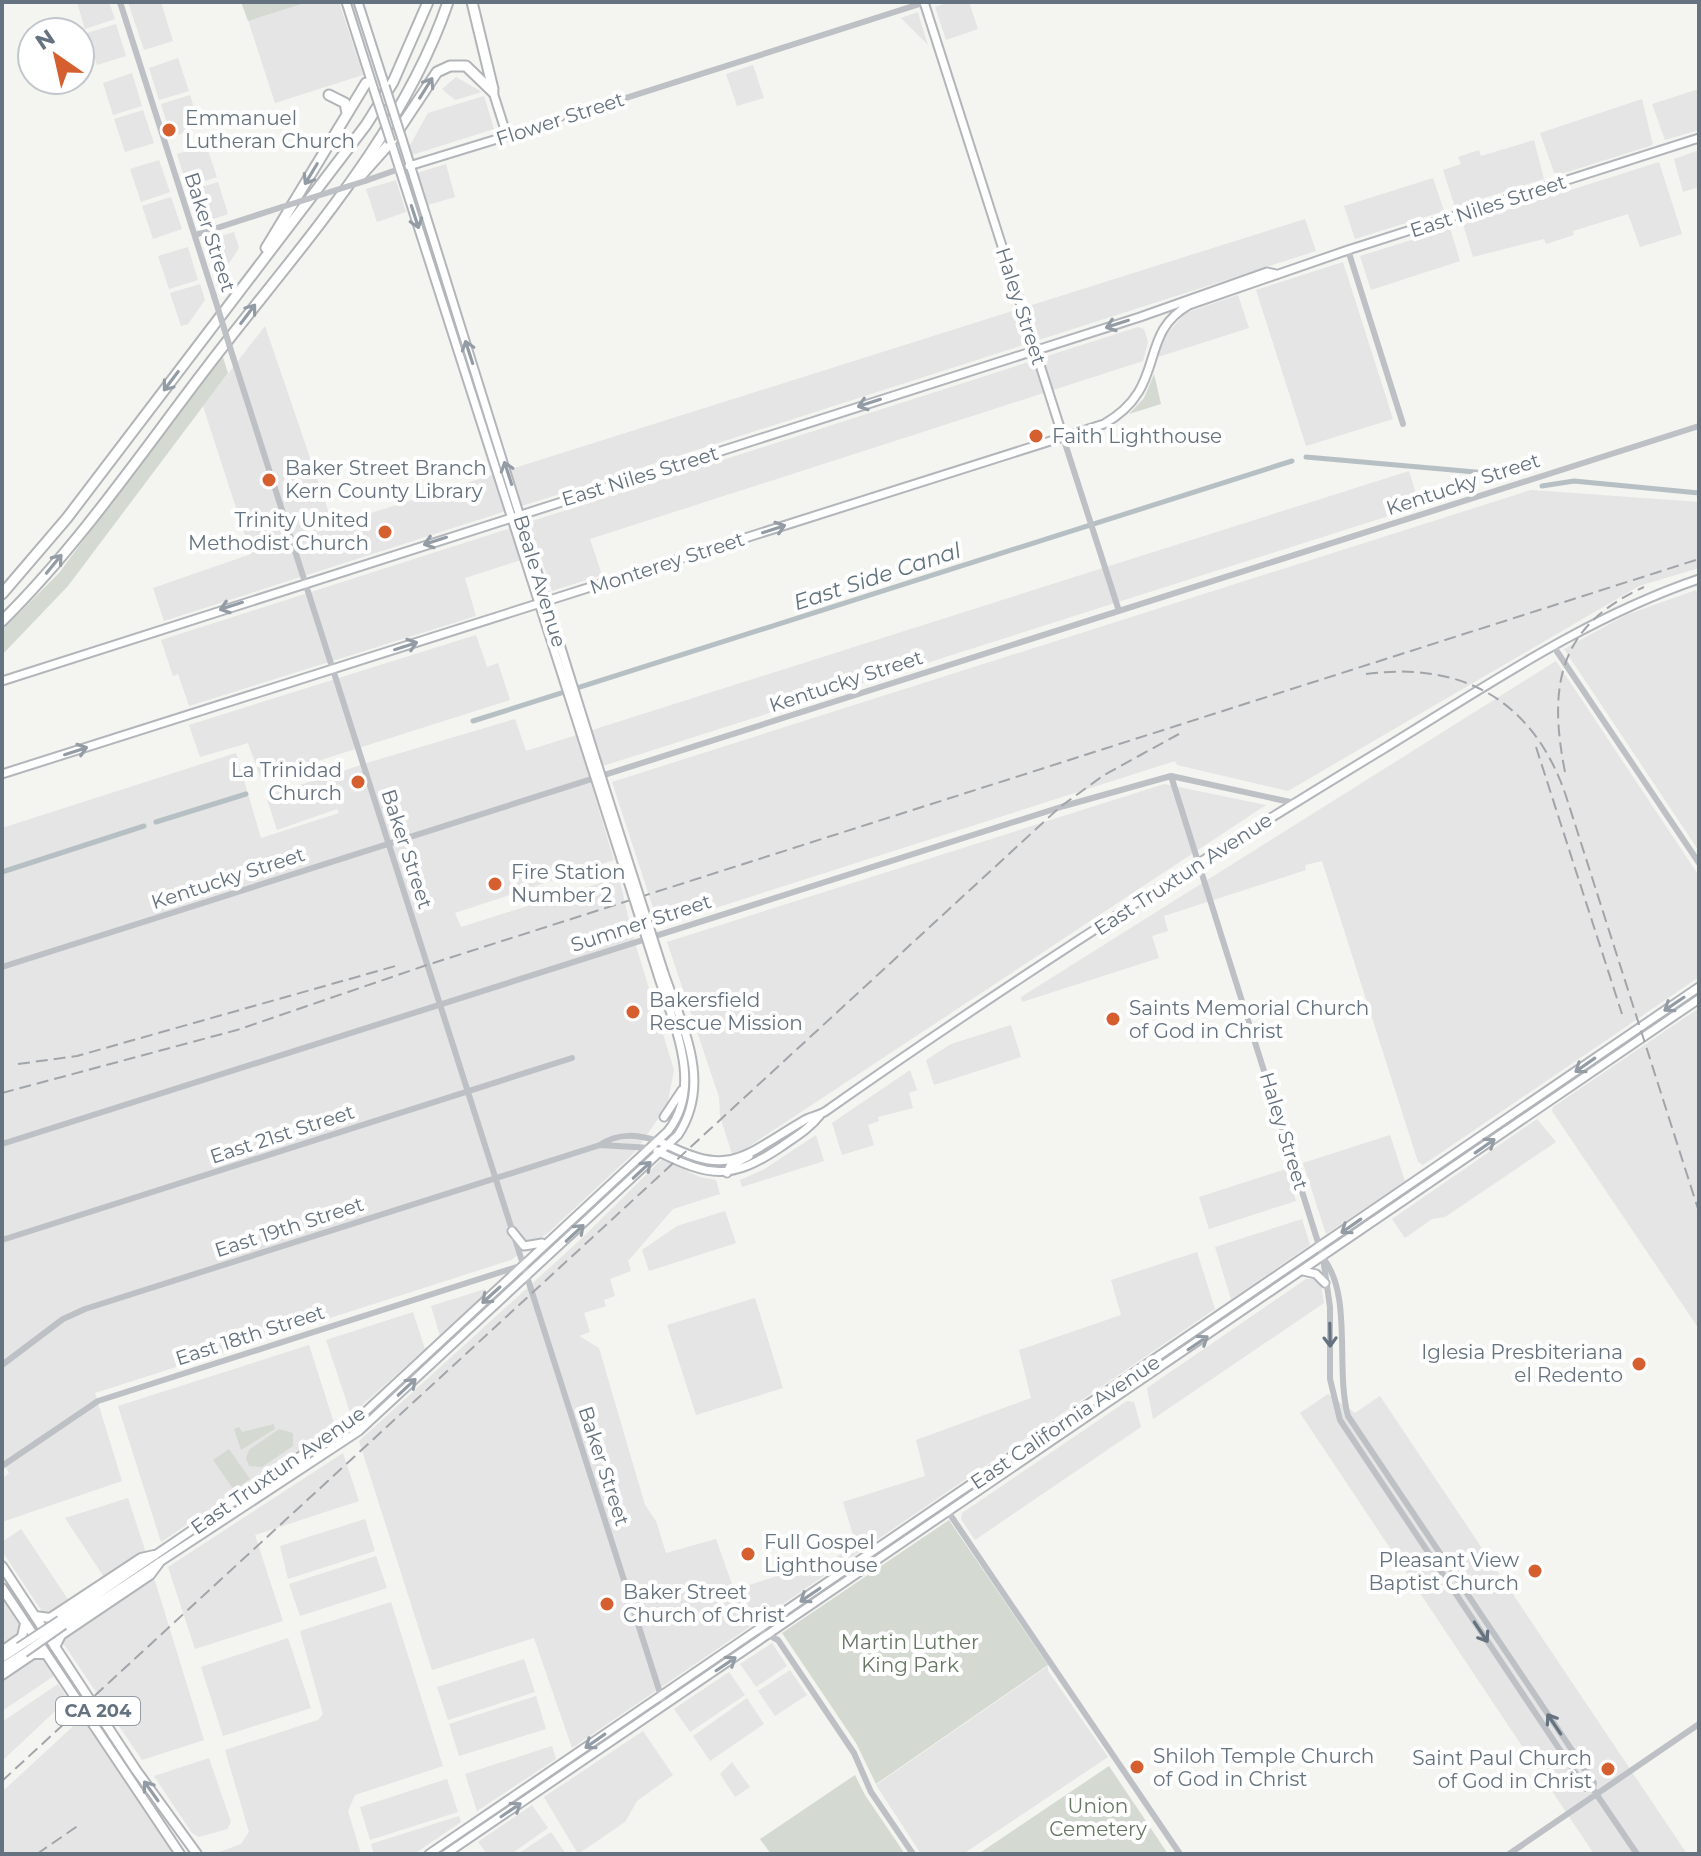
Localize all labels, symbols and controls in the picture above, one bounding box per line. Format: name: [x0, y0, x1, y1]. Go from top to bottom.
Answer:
north arrow: [16, 16, 96, 96]
text: N: [30, 24, 60, 56]
one-way arrow: [419, 77, 435, 100]
street label: Flower Street: [493, 87, 627, 151]
place label: Emmanuel Lutheran Church: [185, 106, 355, 153]
marker: Emmanuel Lutheran Church: [160, 121, 178, 139]
one-way arrow: [303, 162, 319, 184]
street label: Baker Street: [179, 169, 241, 295]
street label: East Niles Street: [1407, 169, 1569, 243]
one-way arrow: [408, 204, 423, 229]
street label: Haley Street: [991, 244, 1051, 368]
one-way arrow: [239, 304, 256, 325]
one-way arrow: [1104, 317, 1130, 332]
one-way arrow: [461, 340, 475, 365]
one-way arrow: [162, 370, 179, 391]
one-way arrow: [856, 396, 882, 411]
place label: Faith Lighthouse: [1052, 424, 1222, 448]
marker: Faith Lighthouse: [1027, 427, 1045, 445]
street label: East Niles Street: [559, 441, 721, 511]
street label: Kentucky Street: [1383, 448, 1543, 520]
place label: Baker Street Branch Kern County Library: [285, 456, 487, 503]
one-way arrow: [499, 461, 514, 486]
marker: Baker Street Branch Kern County Library: [260, 471, 278, 489]
place label: Trinity United Methodist Church: [188, 508, 369, 555]
street label: Beale Avenue: [509, 512, 571, 650]
one-way arrow: [760, 521, 786, 536]
marker: Trinity United Methodist Church: [376, 523, 394, 541]
street label: Monterey Street: [587, 527, 747, 599]
one-way arrow: [423, 534, 449, 549]
water label: East Side Canal: [790, 537, 964, 616]
one-way arrow: [45, 554, 63, 574]
one-way arrow: [219, 600, 244, 615]
one-way arrow: [393, 638, 418, 652]
street label: Kentucky Street: [766, 645, 926, 717]
one-way arrow: [64, 742, 89, 757]
place label: La Trinidad Church: [231, 758, 342, 805]
marker: La Trinidad Church: [349, 773, 367, 791]
street label: Baker Street: [376, 786, 438, 912]
street label: East Truxtun Avenue: [1090, 807, 1276, 941]
street label: Kentucky Street: [148, 842, 308, 914]
place label: Fire Station Number 2: [511, 860, 626, 907]
marker: Fire Station Number 2: [486, 875, 504, 893]
street label: Sumner Street: [568, 889, 714, 957]
place label: Bakersfield Rescue Mission: [649, 988, 803, 1035]
place label: Saints Memorial Church of God in Christ: [1129, 996, 1369, 1043]
one-way arrow: [1664, 996, 1686, 1012]
marker: Bakersfield Rescue Mission: [624, 1003, 642, 1021]
marker: Saints Memorial Church of God in Christ: [1104, 1010, 1122, 1028]
one-way arrow: [1574, 1057, 1596, 1073]
street label: Haley Street: [1255, 1069, 1313, 1193]
street label: East 21st Street: [207, 1099, 357, 1169]
one-way arrow: [1473, 1138, 1495, 1154]
one-way arrow: [632, 1161, 651, 1180]
street label: East 19th Street: [212, 1192, 366, 1262]
one-way arrow: [1340, 1218, 1362, 1234]
one-way arrow: [565, 1224, 585, 1243]
one-way arrow: [481, 1286, 501, 1304]
street label: East 18th Street: [172, 1300, 328, 1370]
one-way arrow: [1323, 1321, 1338, 1348]
one-way arrow: [1187, 1335, 1209, 1351]
place label: Iglesia Presbiteriana el Redento: [1421, 1340, 1623, 1387]
street label: East California Avenue: [966, 1350, 1164, 1494]
marker: Iglesia Presbiteriana el Redento: [1630, 1355, 1648, 1373]
one-way arrow: [397, 1379, 417, 1397]
street label: East Truxtun Avenue: [186, 1401, 370, 1539]
street label: Baker Street: [573, 1403, 635, 1529]
place label: Full Gospel Lighthouse: [764, 1530, 878, 1577]
marker: Full Gospel Lighthouse: [739, 1545, 757, 1563]
place label: Pleasant View Baptist Church: [1368, 1548, 1519, 1595]
marker: Pleasant View Baptist Church: [1526, 1562, 1544, 1580]
place label: Baker Street Church of Christ: [623, 1580, 785, 1627]
one-way arrow: [799, 1586, 821, 1603]
marker: Baker Street Church of Christ: [598, 1595, 616, 1613]
one-way arrow: [1473, 1620, 1489, 1642]
park label: Martin Luther King Park: [841, 1630, 979, 1677]
one-way arrow: [714, 1656, 736, 1672]
road number: CA 204: [56, 1697, 140, 1725]
one-way arrow: [1546, 1713, 1563, 1735]
one-way arrow: [584, 1733, 606, 1749]
place label: Shiloh Temple Church of God in Christ: [1153, 1744, 1374, 1791]
place label: Saint Paul Church of God in Christ: [1412, 1746, 1592, 1793]
marker: Shiloh Temple Church of God in Christ: [1128, 1758, 1146, 1776]
marker: Saint Paul Church of God in Christ: [1599, 1760, 1617, 1778]
one-way arrow: [143, 1780, 160, 1802]
park label: Union Cemetery: [1049, 1794, 1147, 1841]
one-way arrow: [499, 1802, 521, 1818]

